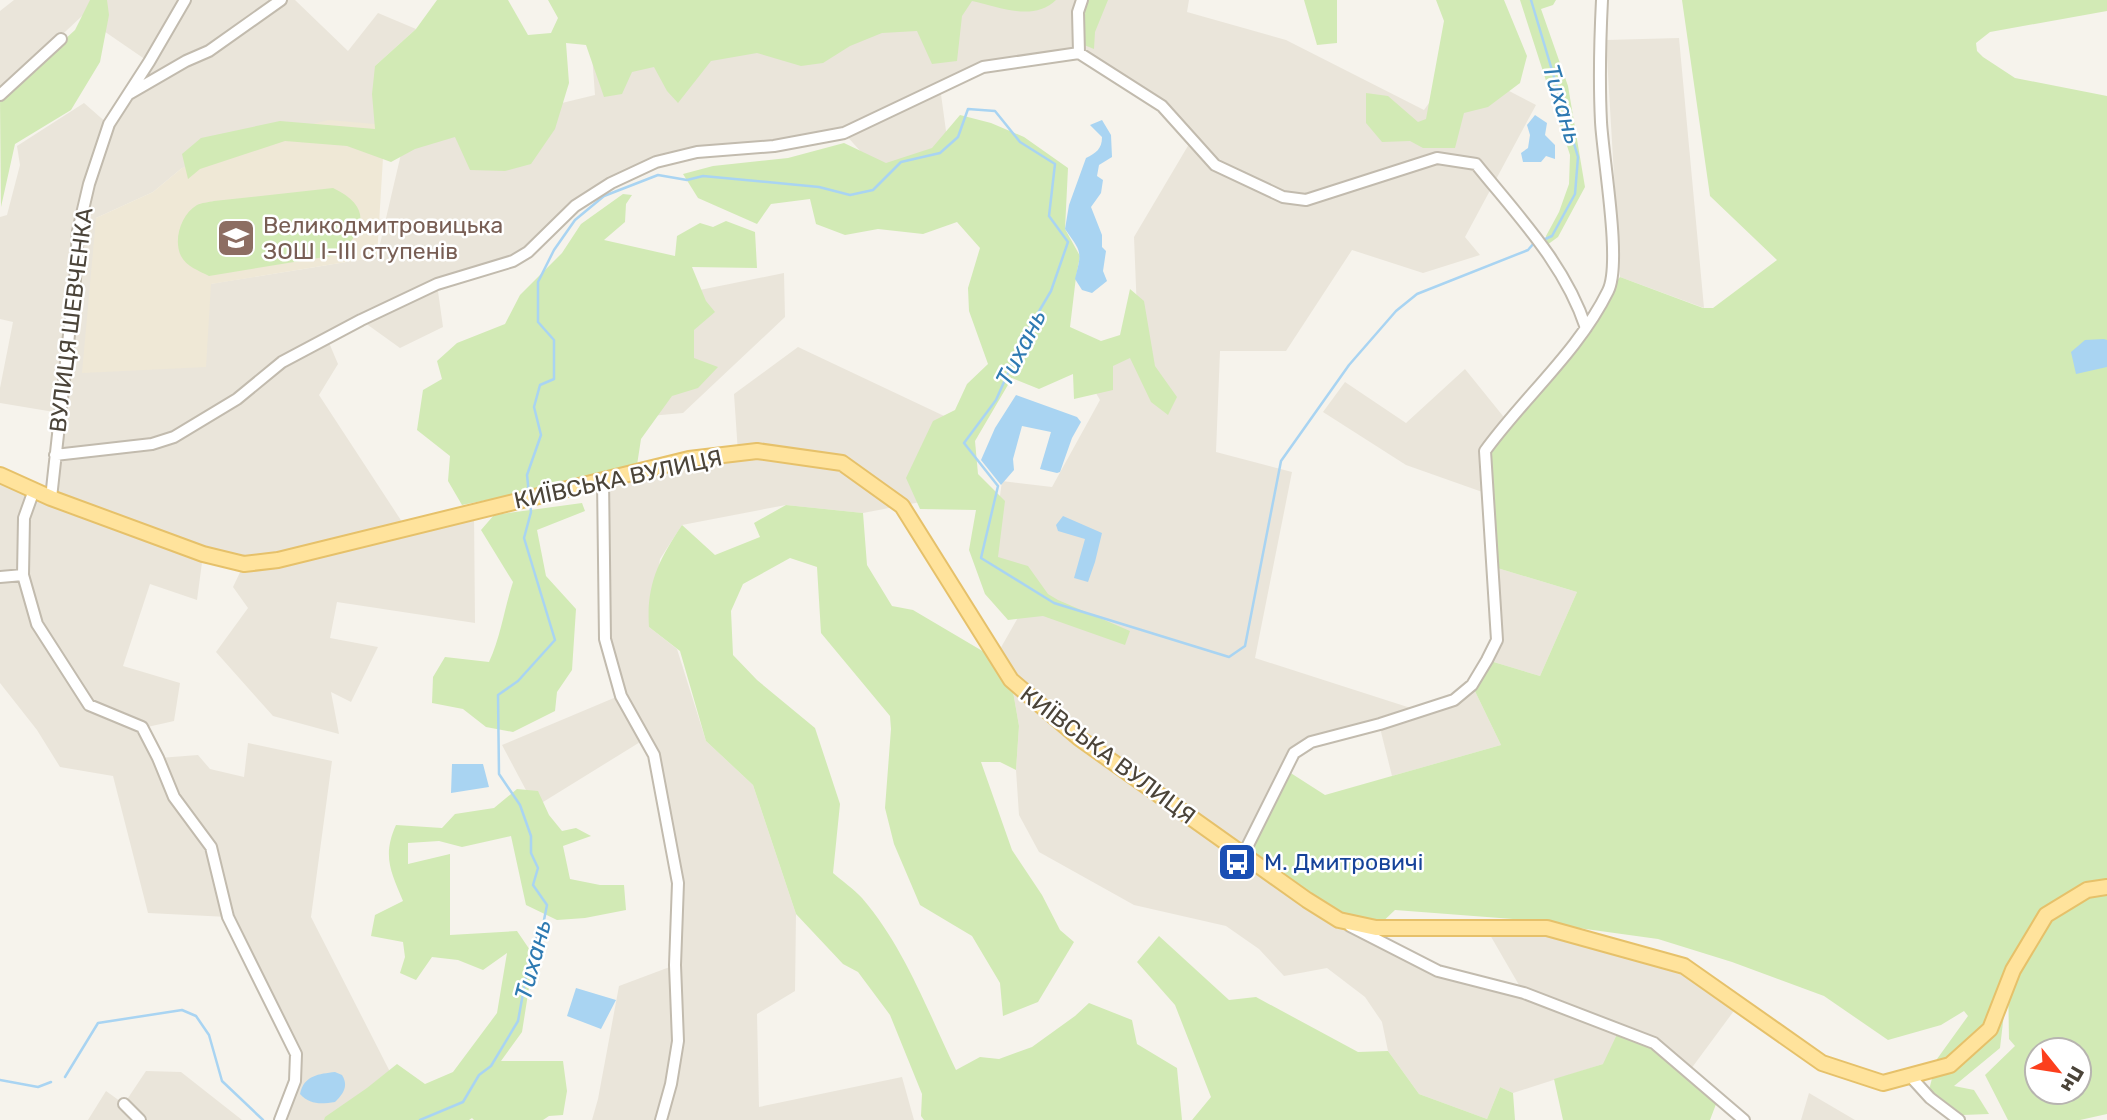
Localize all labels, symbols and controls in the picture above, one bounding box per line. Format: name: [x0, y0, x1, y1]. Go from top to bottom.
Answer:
water label: Тихань: [1537, 61, 1587, 147]
street label: ВУЛИЦЯ ШЕВЧЕНКА: [43, 206, 99, 434]
place label: Великодмитровицька ЗОШ І-ІІІ ступенів: [263, 211, 503, 265]
school or university icon: Великодмитровицька ЗОШ І-ІІІ ступенів: [215, 217, 257, 259]
water label: Тихань: [990, 305, 1052, 391]
street label: КИЇВСЬКА ВУЛИЦЯ: [511, 443, 725, 515]
street label: КИЇВСЬКА ВУЛИЦЯ: [1015, 680, 1201, 830]
bus stop icon: М. Дмитровичі: [1216, 841, 1258, 883]
place label: М. Дмитровичі: [1264, 848, 1423, 876]
water label: Тихань: [509, 917, 557, 1003]
north arrow: [2023, 1036, 2093, 1106]
text: Пн: [2056, 1062, 2089, 1096]

